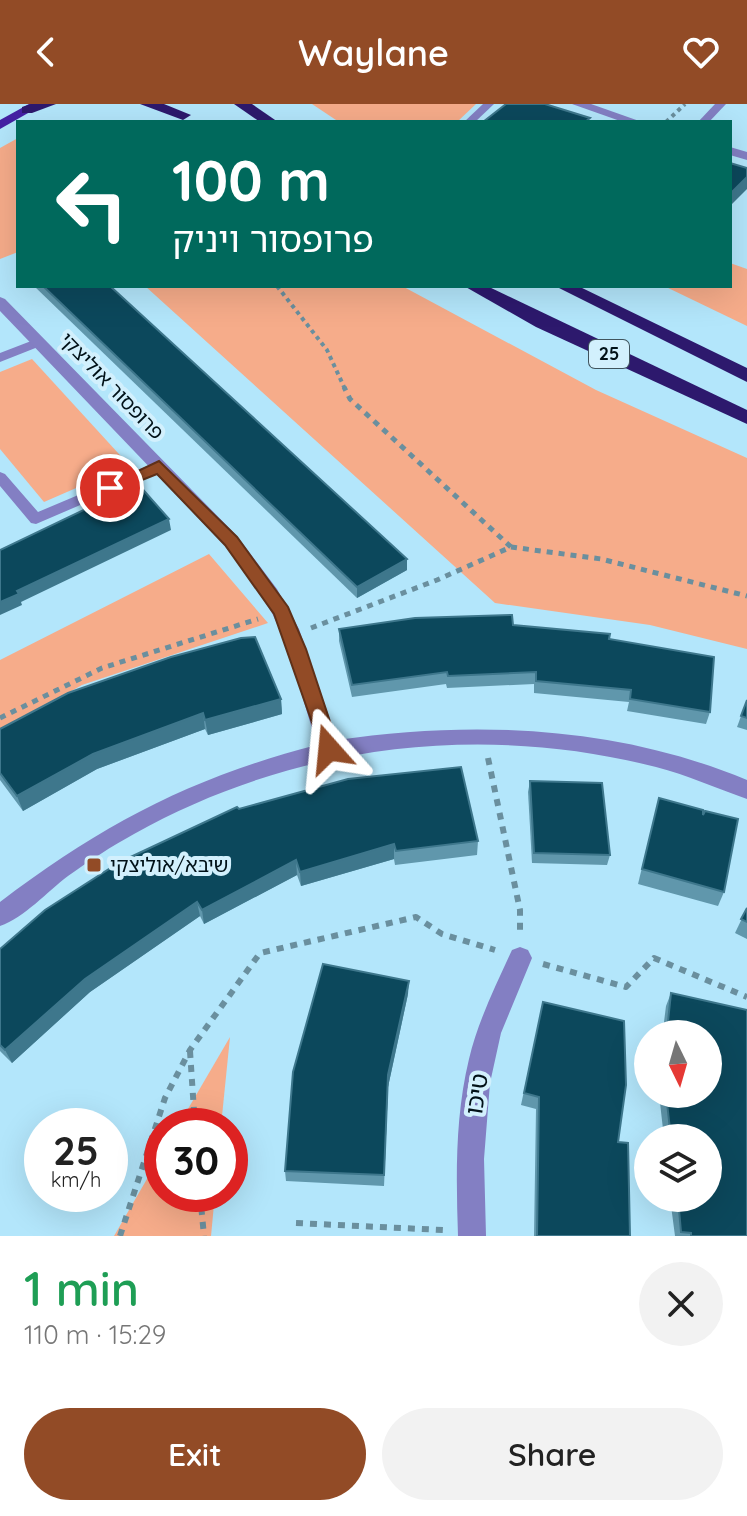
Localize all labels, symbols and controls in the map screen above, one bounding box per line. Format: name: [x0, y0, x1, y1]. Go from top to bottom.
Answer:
icon: back: [24, 30, 68, 74]
text: Waylane: [298, 30, 449, 75]
icon: heart: [679, 30, 723, 74]
text: 100 m: [172, 145, 330, 215]
icon: left: [40, 152, 144, 256]
text: פרופסור ויניק: [172, 216, 374, 261]
street label: פרופסור אוליצקי: [55, 327, 170, 444]
road number: 25: [589, 340, 629, 368]
pin: [76, 454, 144, 522]
icon: arrive: [88, 466, 132, 510]
position arrow: [287, 707, 371, 791]
place label: שיבא/אוליצקי: [110, 852, 228, 877]
marker: שיבא/אוליצקי: [85, 856, 103, 874]
north arrow: [634, 1020, 722, 1108]
map controls: [634, 1020, 722, 1212]
street label: טיכו: [458, 1071, 494, 1117]
speed limit sign: 30: [144, 1108, 248, 1212]
button: layers: [634, 1124, 722, 1212]
text: 25: [53, 1125, 99, 1175]
text: km/h: [51, 1167, 101, 1192]
text: 1 min: [24, 1258, 139, 1318]
button: close: [639, 1262, 723, 1346]
text: 110 m · 15:29: [24, 1318, 166, 1351]
button: Exit: [24, 1408, 366, 1500]
button: Share: [382, 1408, 723, 1500]

